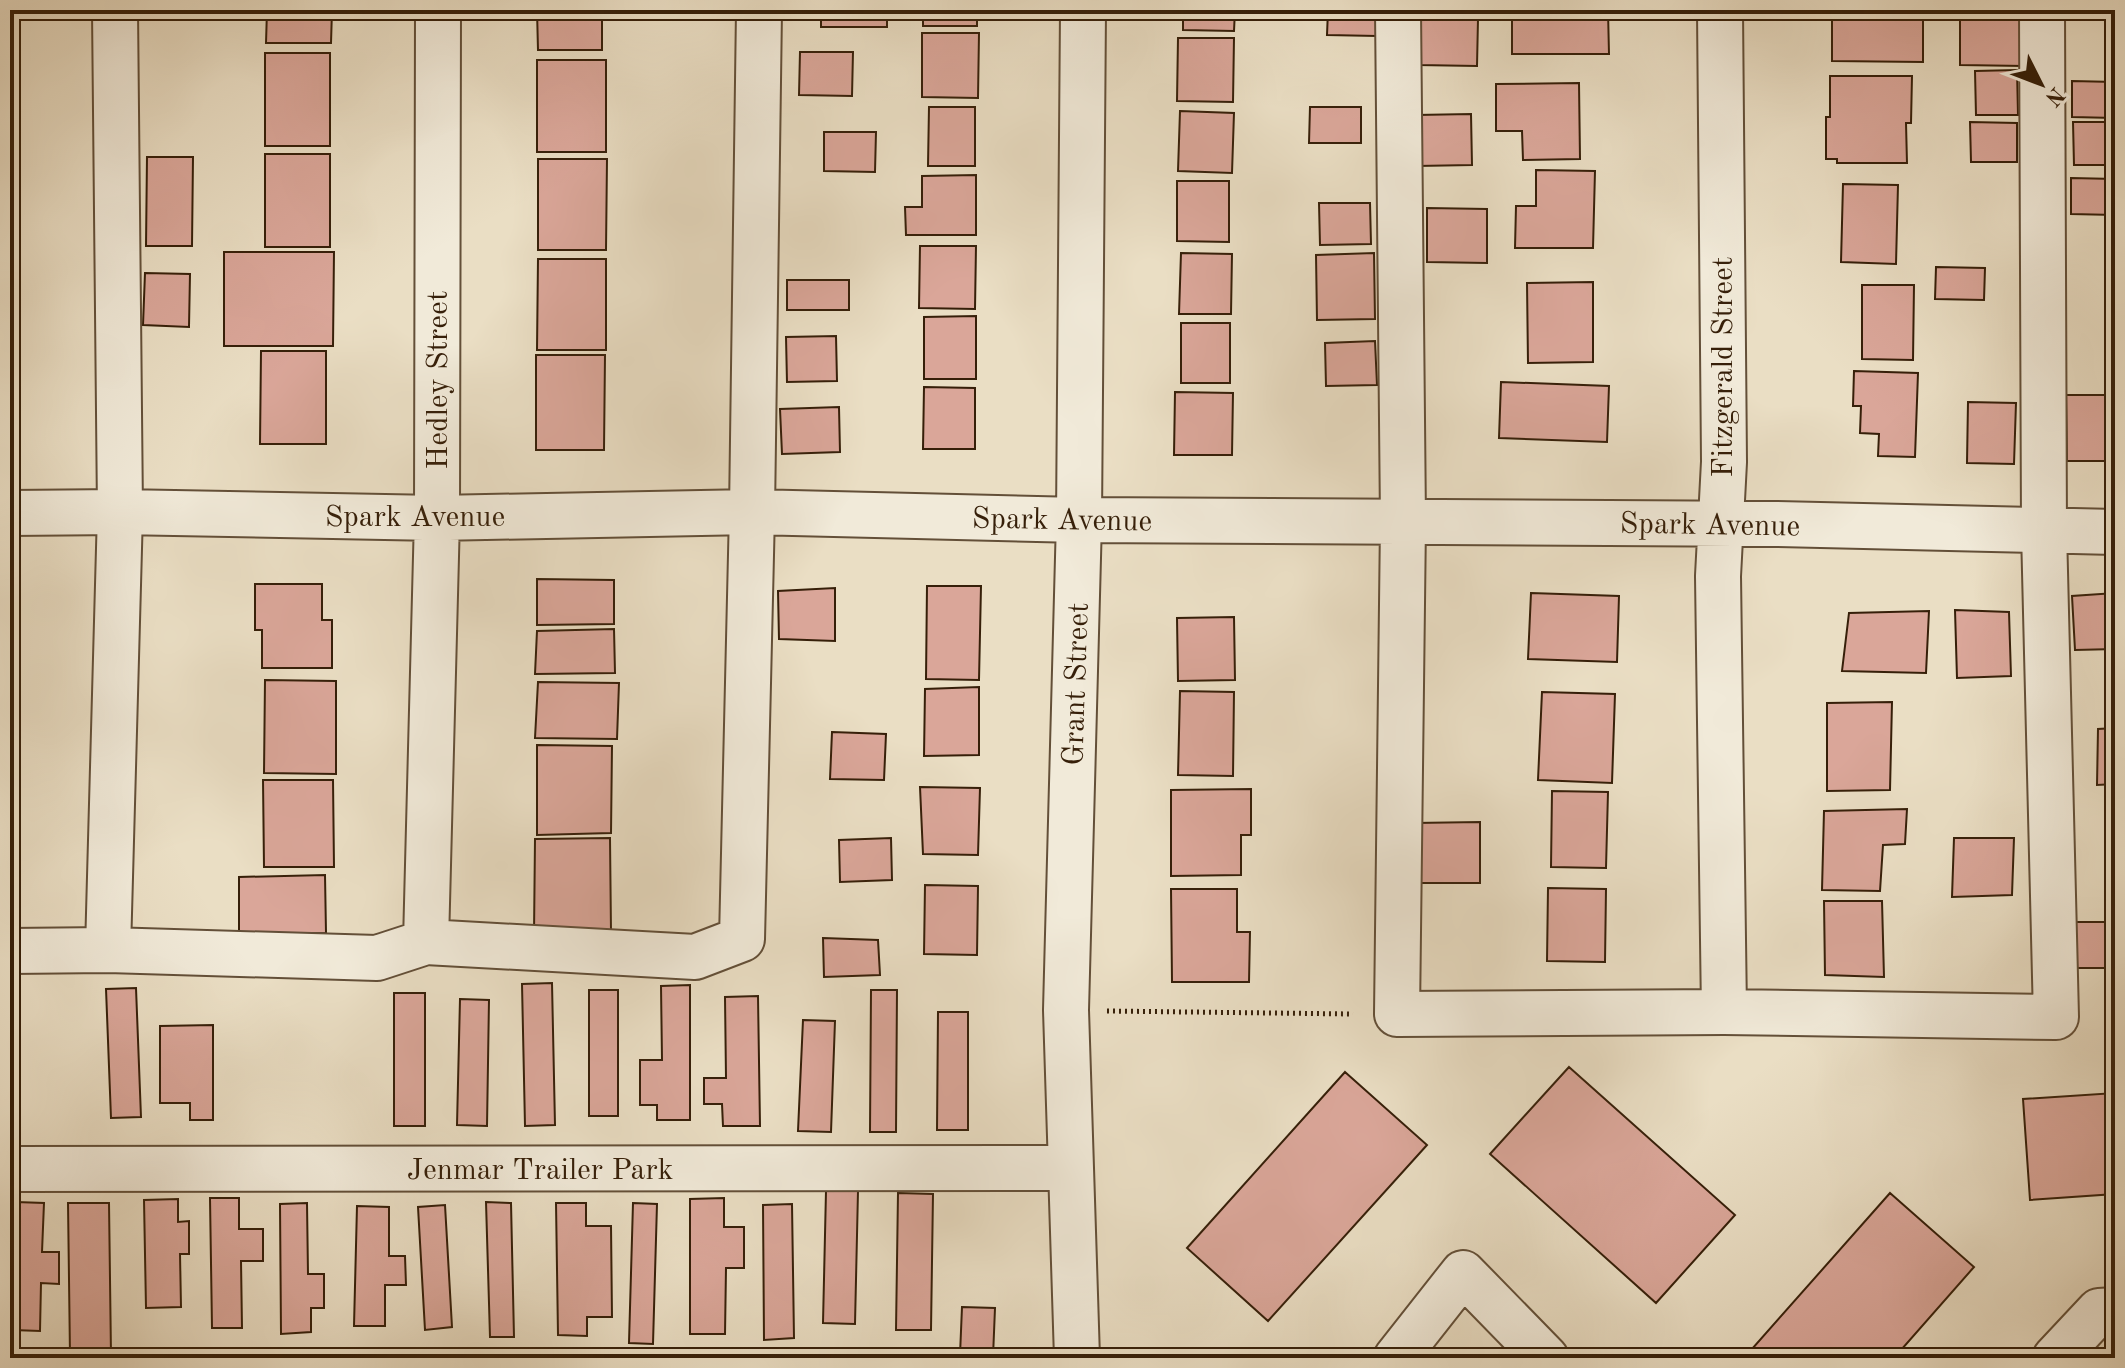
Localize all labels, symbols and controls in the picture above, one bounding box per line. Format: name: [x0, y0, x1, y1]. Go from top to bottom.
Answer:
north arrow: [2001, 44, 2081, 124]
text: N: [2040, 82, 2068, 110]
street label: Fitzgerald Street: [1709, 257, 1739, 477]
street label: Hedley Street: [424, 291, 454, 469]
street label: Spark Avenue: [325, 503, 505, 533]
street label: Spark Avenue: [971, 504, 1152, 538]
street label: Spark Avenue: [1619, 509, 1800, 543]
street label: Grant Street: [1059, 602, 1095, 766]
street label: Jenmar Trailer Park: [407, 1156, 673, 1186]

